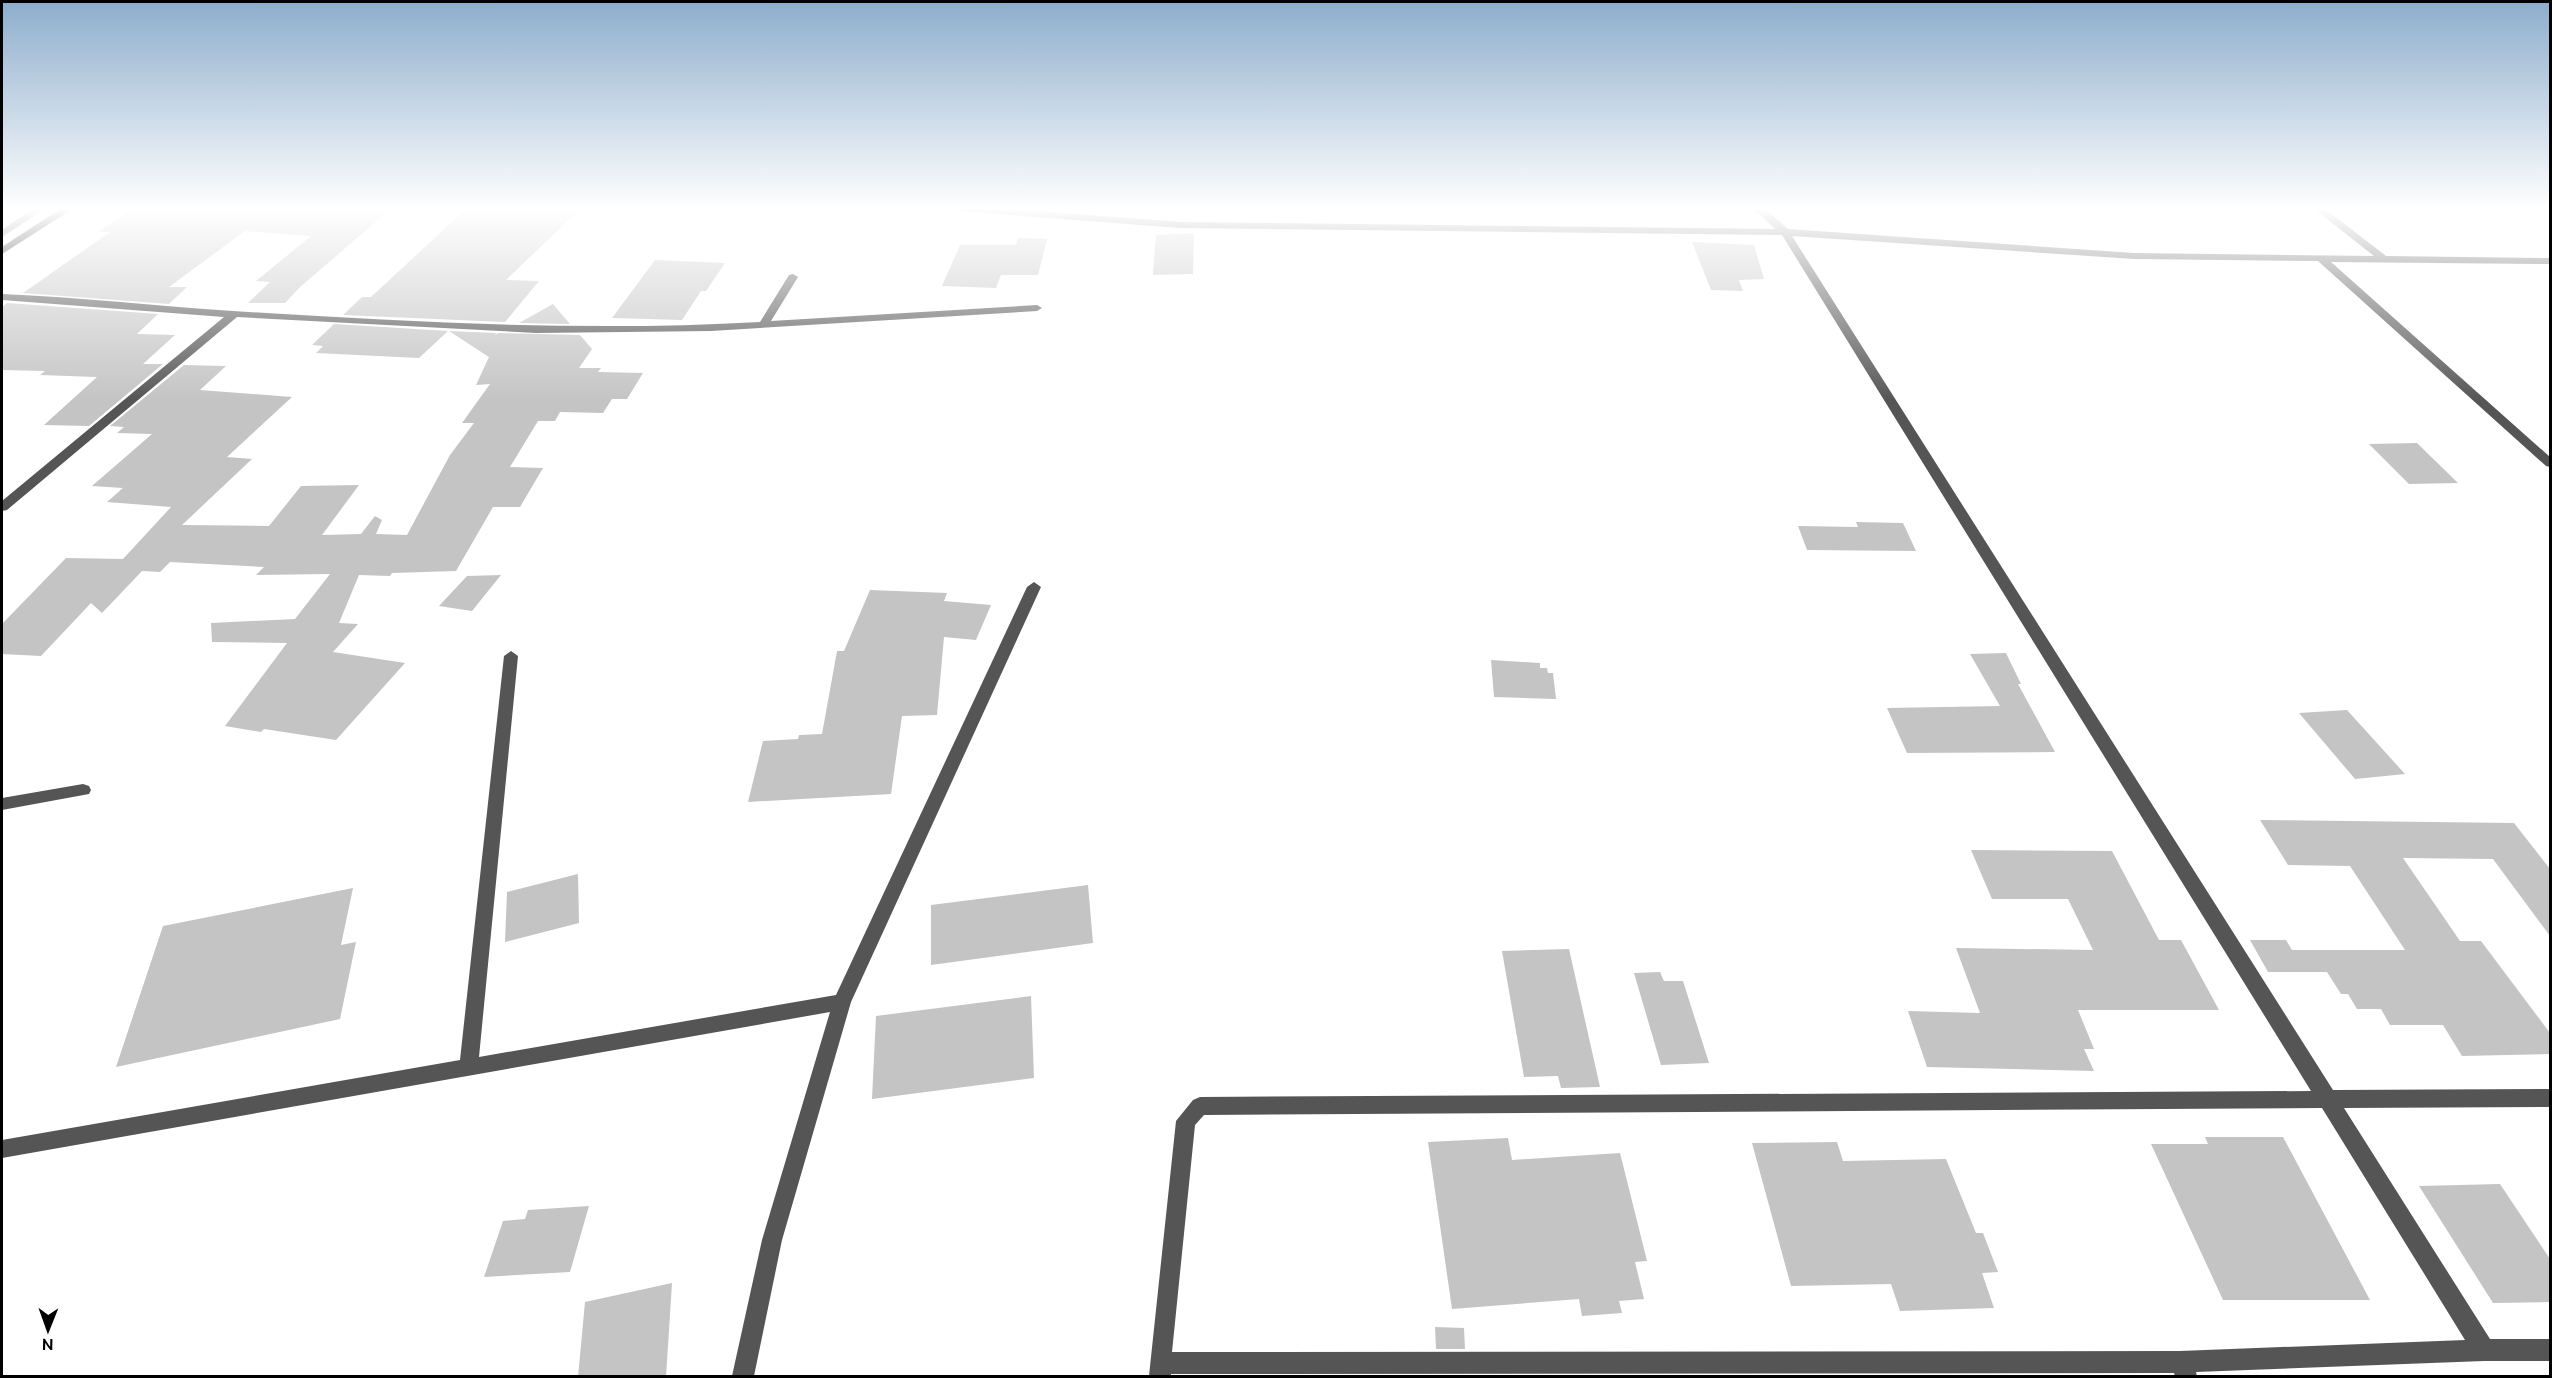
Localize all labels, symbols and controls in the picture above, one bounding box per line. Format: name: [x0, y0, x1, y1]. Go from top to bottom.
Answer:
north arrow: [18, 1300, 78, 1360]
text: N: [42, 1336, 54, 1354]

